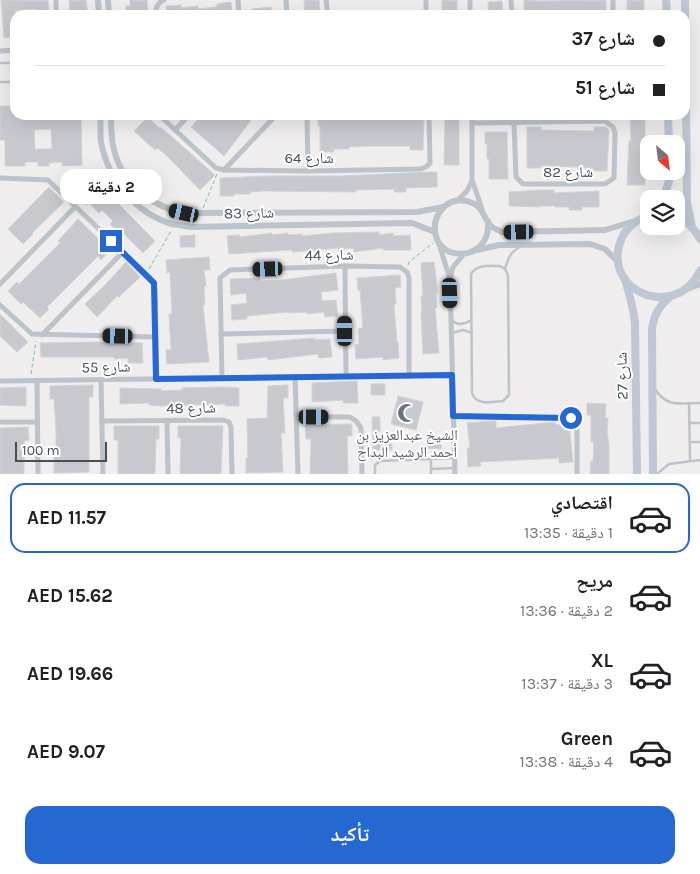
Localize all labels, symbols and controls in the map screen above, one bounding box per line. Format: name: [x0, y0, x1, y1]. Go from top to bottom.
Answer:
text: شارع 37: [572, 28, 635, 50]
text: شارع 51: [575, 77, 635, 99]
north arrow: [640, 135, 685, 180]
map controls: [640, 135, 685, 235]
street label: شارع 64: [284, 149, 334, 168]
street label: شارع 82: [543, 163, 593, 182]
callout: 2 دقيقة: [60, 168, 162, 204]
text: 2 دقيقة: [87, 177, 135, 196]
button: layers: [640, 190, 685, 235]
car: [167, 202, 200, 224]
street label: شارع 83: [224, 204, 274, 223]
car: [503, 224, 534, 240]
route end: [100, 230, 122, 252]
street label: شارع 44: [304, 246, 354, 265]
car: [252, 261, 283, 277]
car: [441, 278, 458, 308]
car: [337, 316, 352, 346]
car: [102, 328, 133, 344]
street label: شارع 27: [613, 352, 632, 400]
street label: شارع 55: [81, 358, 131, 377]
street label: شارع 48: [166, 399, 216, 418]
mosque icon: الشيخ عبدالعزيز بن أحمد الرشيد البداح: [396, 402, 418, 424]
route start: [560, 407, 582, 429]
car: [299, 410, 329, 425]
place label: الشيخ عبدالعزيز بن أحمد الرشيد البداح: [356, 426, 458, 462]
scale bar: [15, 439, 108, 462]
text: 100 m: [22, 442, 60, 459]
text: اقتصادي: [551, 492, 613, 514]
icon: car: [628, 496, 673, 541]
text: AED 11.57: [27, 507, 106, 529]
text: 1 دقيقة · 13:35: [524, 523, 613, 542]
text: مريح: [576, 570, 613, 592]
icon: car: [628, 574, 673, 619]
text: AED 15.62: [27, 585, 113, 607]
text: 2 دقيقة · 13:36: [520, 601, 613, 620]
text: XL: [591, 650, 613, 672]
icon: car: [628, 652, 673, 697]
text: AED 19.66: [27, 663, 113, 685]
text: 3 دقيقة · 13:37: [521, 674, 613, 693]
text: Green: [561, 728, 613, 750]
icon: car: [628, 730, 673, 775]
text: AED 9.07: [27, 741, 105, 763]
text: 4 دقيقة · 13:38: [520, 752, 613, 771]
button: تأكيد: [25, 806, 675, 864]

